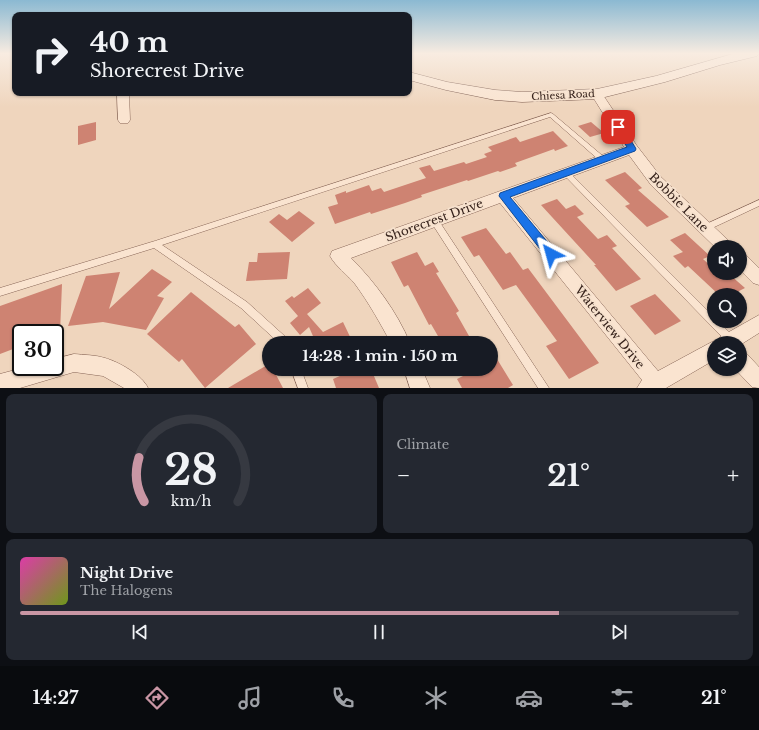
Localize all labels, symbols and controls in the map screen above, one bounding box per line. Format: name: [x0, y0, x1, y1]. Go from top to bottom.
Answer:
text: 40 m: [90, 25, 168, 60]
icon: right: [24, 28, 76, 80]
text: Shorecrest Drive: [90, 60, 244, 82]
street label: Chiesa Road: [531, 87, 595, 103]
pin: [601, 110, 635, 144]
icon: arrive: [607, 116, 629, 138]
street label: Bobbie Lane: [646, 169, 712, 235]
street label: Shorecrest Drive: [383, 195, 485, 245]
position arrow: [530, 233, 572, 275]
map controls: [707, 240, 747, 376]
button: sound: [707, 240, 747, 280]
street label: Waterview Drive: [571, 282, 648, 372]
button: search: [707, 288, 747, 328]
speed limit sign: 30: [12, 324, 64, 376]
button: layers: [707, 336, 747, 376]
text: 14:28 · 1 min · 150 m: [302, 346, 458, 365]
text: Climate: [397, 436, 449, 453]
text: 28: [164, 444, 218, 495]
text: 21°: [547, 457, 590, 494]
text: −: [397, 462, 410, 489]
text: +: [727, 462, 739, 489]
text: km/h: [171, 491, 212, 509]
text: Night Drive: [80, 563, 173, 582]
text: The Halogens: [80, 582, 173, 599]
icon: previous: [129, 621, 151, 643]
icon: pause: [368, 621, 390, 643]
icon: next: [608, 621, 630, 643]
icon: directions: [143, 684, 171, 712]
icon: music: [236, 684, 264, 712]
icon: phone: [329, 684, 357, 712]
icon: climate: [422, 684, 450, 712]
icon: car: [515, 684, 543, 712]
icon: filters: [608, 684, 636, 712]
text: 14:27: [32, 687, 78, 709]
text: 21°: [701, 687, 727, 709]

